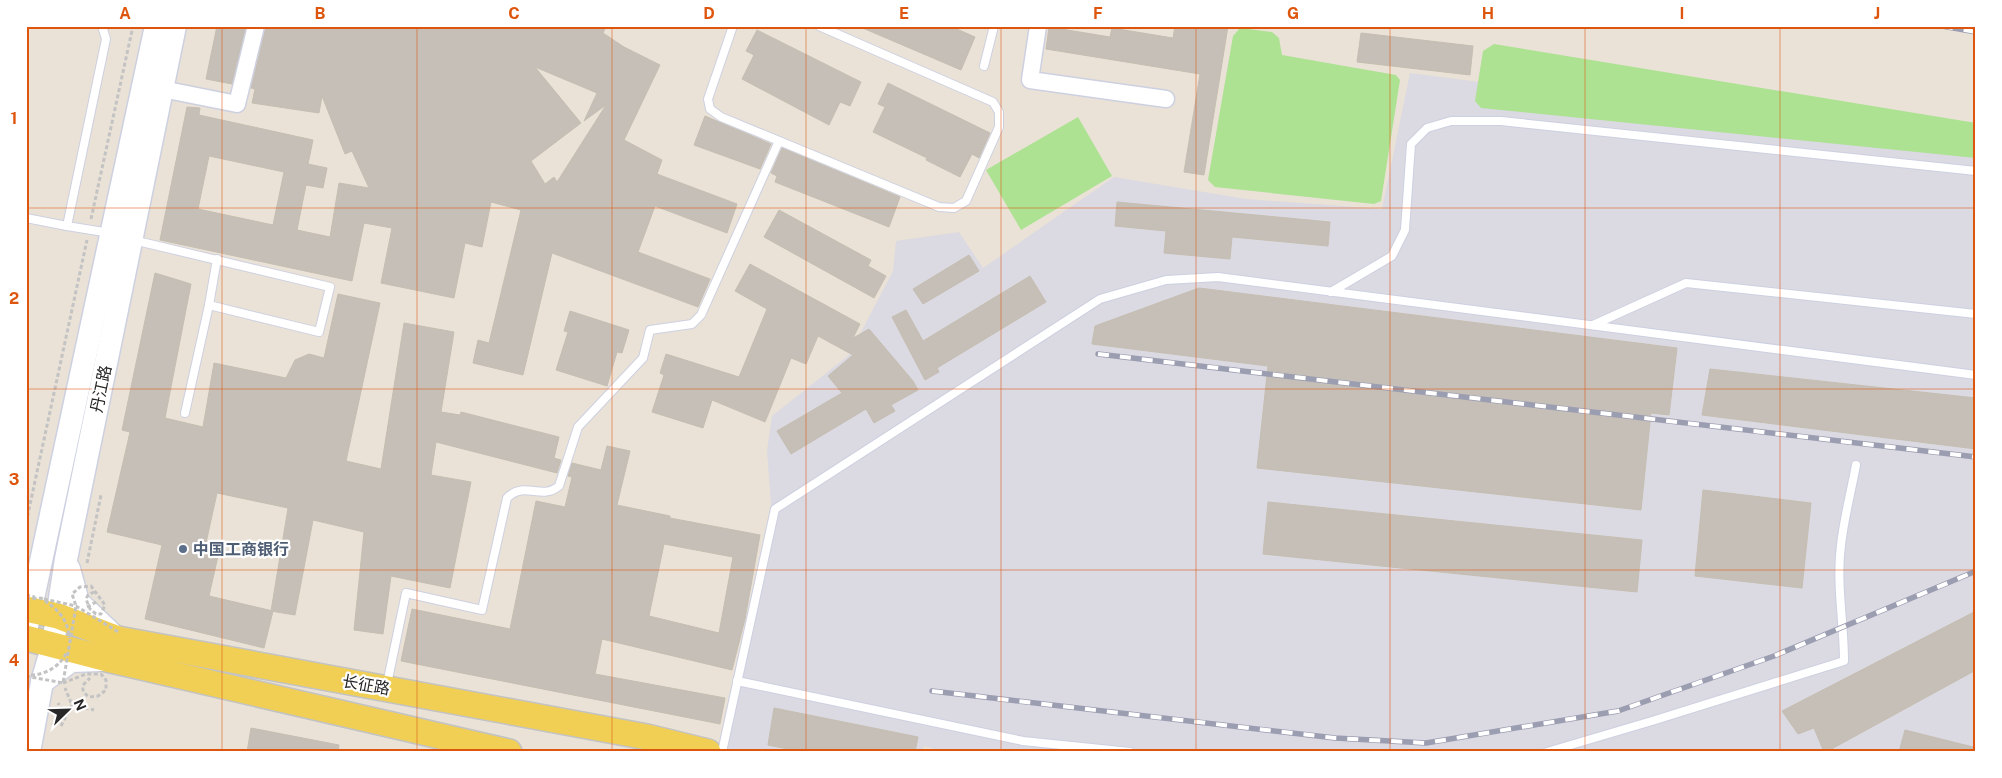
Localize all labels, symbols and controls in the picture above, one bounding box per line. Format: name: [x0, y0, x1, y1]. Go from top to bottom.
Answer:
text: A: [119, 4, 131, 23]
text: B: [315, 4, 326, 23]
text: C: [508, 4, 520, 23]
text: D: [703, 4, 715, 23]
text: E: [899, 4, 909, 23]
text: F: [1093, 4, 1103, 23]
text: G: [1287, 4, 1299, 23]
text: H: [1482, 4, 1494, 23]
text: I: [1680, 4, 1684, 23]
text: J: [1874, 4, 1880, 23]
text: 1: [11, 109, 17, 128]
text: 2: [9, 289, 19, 308]
street label: 丹江路: [87, 364, 115, 414]
text: 3: [9, 470, 19, 489]
place label: 中国工商银行: [193, 540, 289, 559]
marker: 中国工商银行: [177, 543, 189, 555]
text: 4: [9, 651, 20, 670]
street label: 长征路: [341, 671, 391, 699]
north arrow: [42, 686, 92, 736]
text: N: [70, 697, 89, 713]

